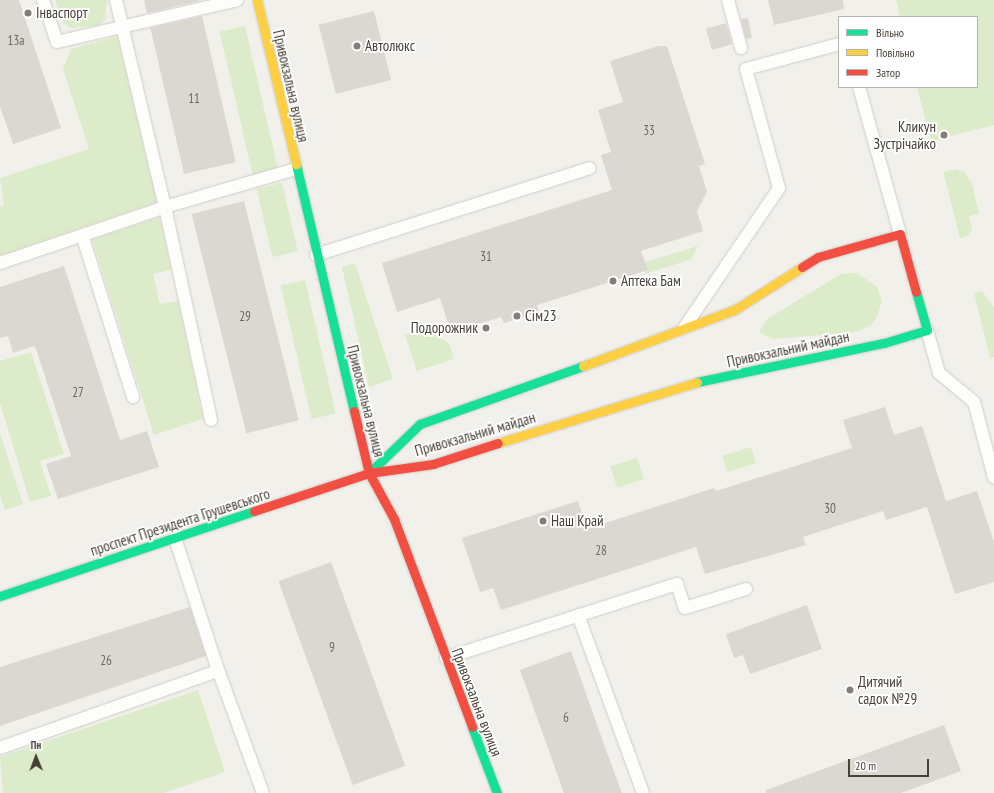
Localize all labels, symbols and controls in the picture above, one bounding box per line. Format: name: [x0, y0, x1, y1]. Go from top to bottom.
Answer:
place label: Інваспорт: [36, 4, 87, 22]
marker: Інваспорт: [23, 8, 33, 18]
legend: [838, 16, 978, 88]
text: Вільно: [876, 25, 904, 40]
street label: Привокзальна вулиця: [269, 28, 313, 144]
house number: 13а: [8, 33, 24, 49]
place label: Автолюкс: [365, 37, 415, 55]
marker: Автолюкс: [352, 41, 362, 51]
text: Повільно: [876, 45, 915, 60]
text: Затор: [876, 65, 900, 80]
house number: 11: [188, 91, 200, 107]
place label: Кликун Зустрічайко: [873, 117, 936, 152]
house number: 33: [643, 123, 655, 139]
marker: Кликун Зустрічайко: [939, 130, 949, 140]
house number: 31: [480, 249, 492, 265]
place label: Аптека Бам: [621, 272, 681, 290]
marker: Аптека Бам: [608, 276, 618, 286]
place label: Сім23: [525, 307, 556, 325]
house number: 29: [239, 309, 251, 325]
marker: Сім23: [512, 311, 522, 321]
place label: Подорожник: [411, 319, 478, 337]
marker: Подорожник: [481, 323, 491, 333]
street label: Привокзальний майдан: [725, 327, 851, 371]
street label: Привокзальна вулиця: [343, 343, 389, 459]
house number: 27: [72, 385, 84, 401]
street label: Привокзальний майдан: [413, 408, 537, 460]
street label: проспект Президента Грушевського: [88, 484, 272, 560]
house number: 30: [824, 501, 836, 517]
place label: Наш Край: [551, 512, 604, 530]
marker: Наш Край: [538, 516, 548, 526]
house number: 28: [595, 543, 607, 559]
house number: 9: [329, 640, 335, 656]
street label: Привокзальна вулиця: [448, 645, 506, 759]
house number: 26: [100, 653, 112, 669]
place label: Дитячий садок №29: [858, 672, 917, 707]
marker: Дитячий садок №29: [845, 685, 855, 695]
house number: 6: [563, 710, 569, 726]
north arrow: [16, 737, 56, 777]
text: Пн: [30, 738, 41, 752]
scale bar: [850, 751, 931, 777]
text: 20 m: [855, 758, 876, 773]

